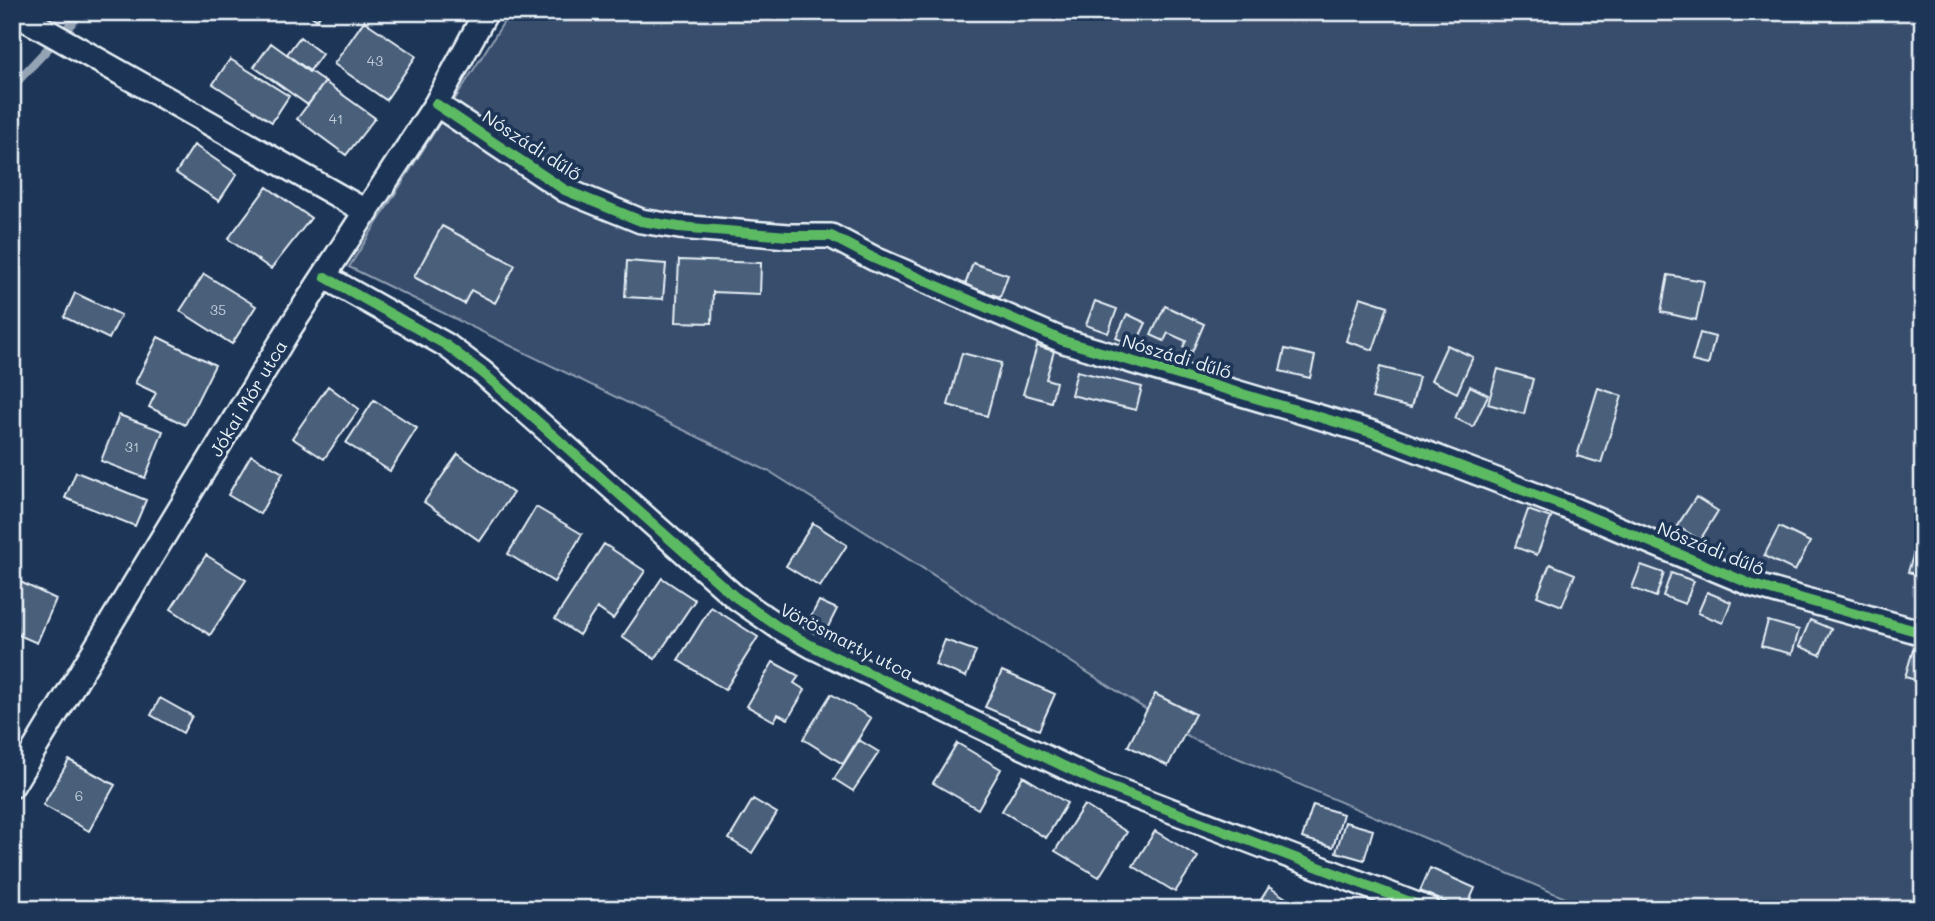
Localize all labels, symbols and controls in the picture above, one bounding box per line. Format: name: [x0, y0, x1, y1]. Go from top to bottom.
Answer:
house number: 43: [367, 51, 383, 70]
street label: Nószádi dűlő: [478, 104, 586, 186]
house number: 41: [329, 109, 343, 128]
house number: 35: [210, 300, 226, 319]
street label: Nószádi dűlő: [1119, 328, 1235, 384]
street label: Jókai Mór utca: [204, 335, 292, 461]
house number: 31: [125, 437, 139, 456]
street label: Nószádi dűlő: [1654, 516, 1768, 580]
street label: Vörösmarty utca: [776, 597, 918, 685]
house number: 6: [75, 786, 83, 805]

